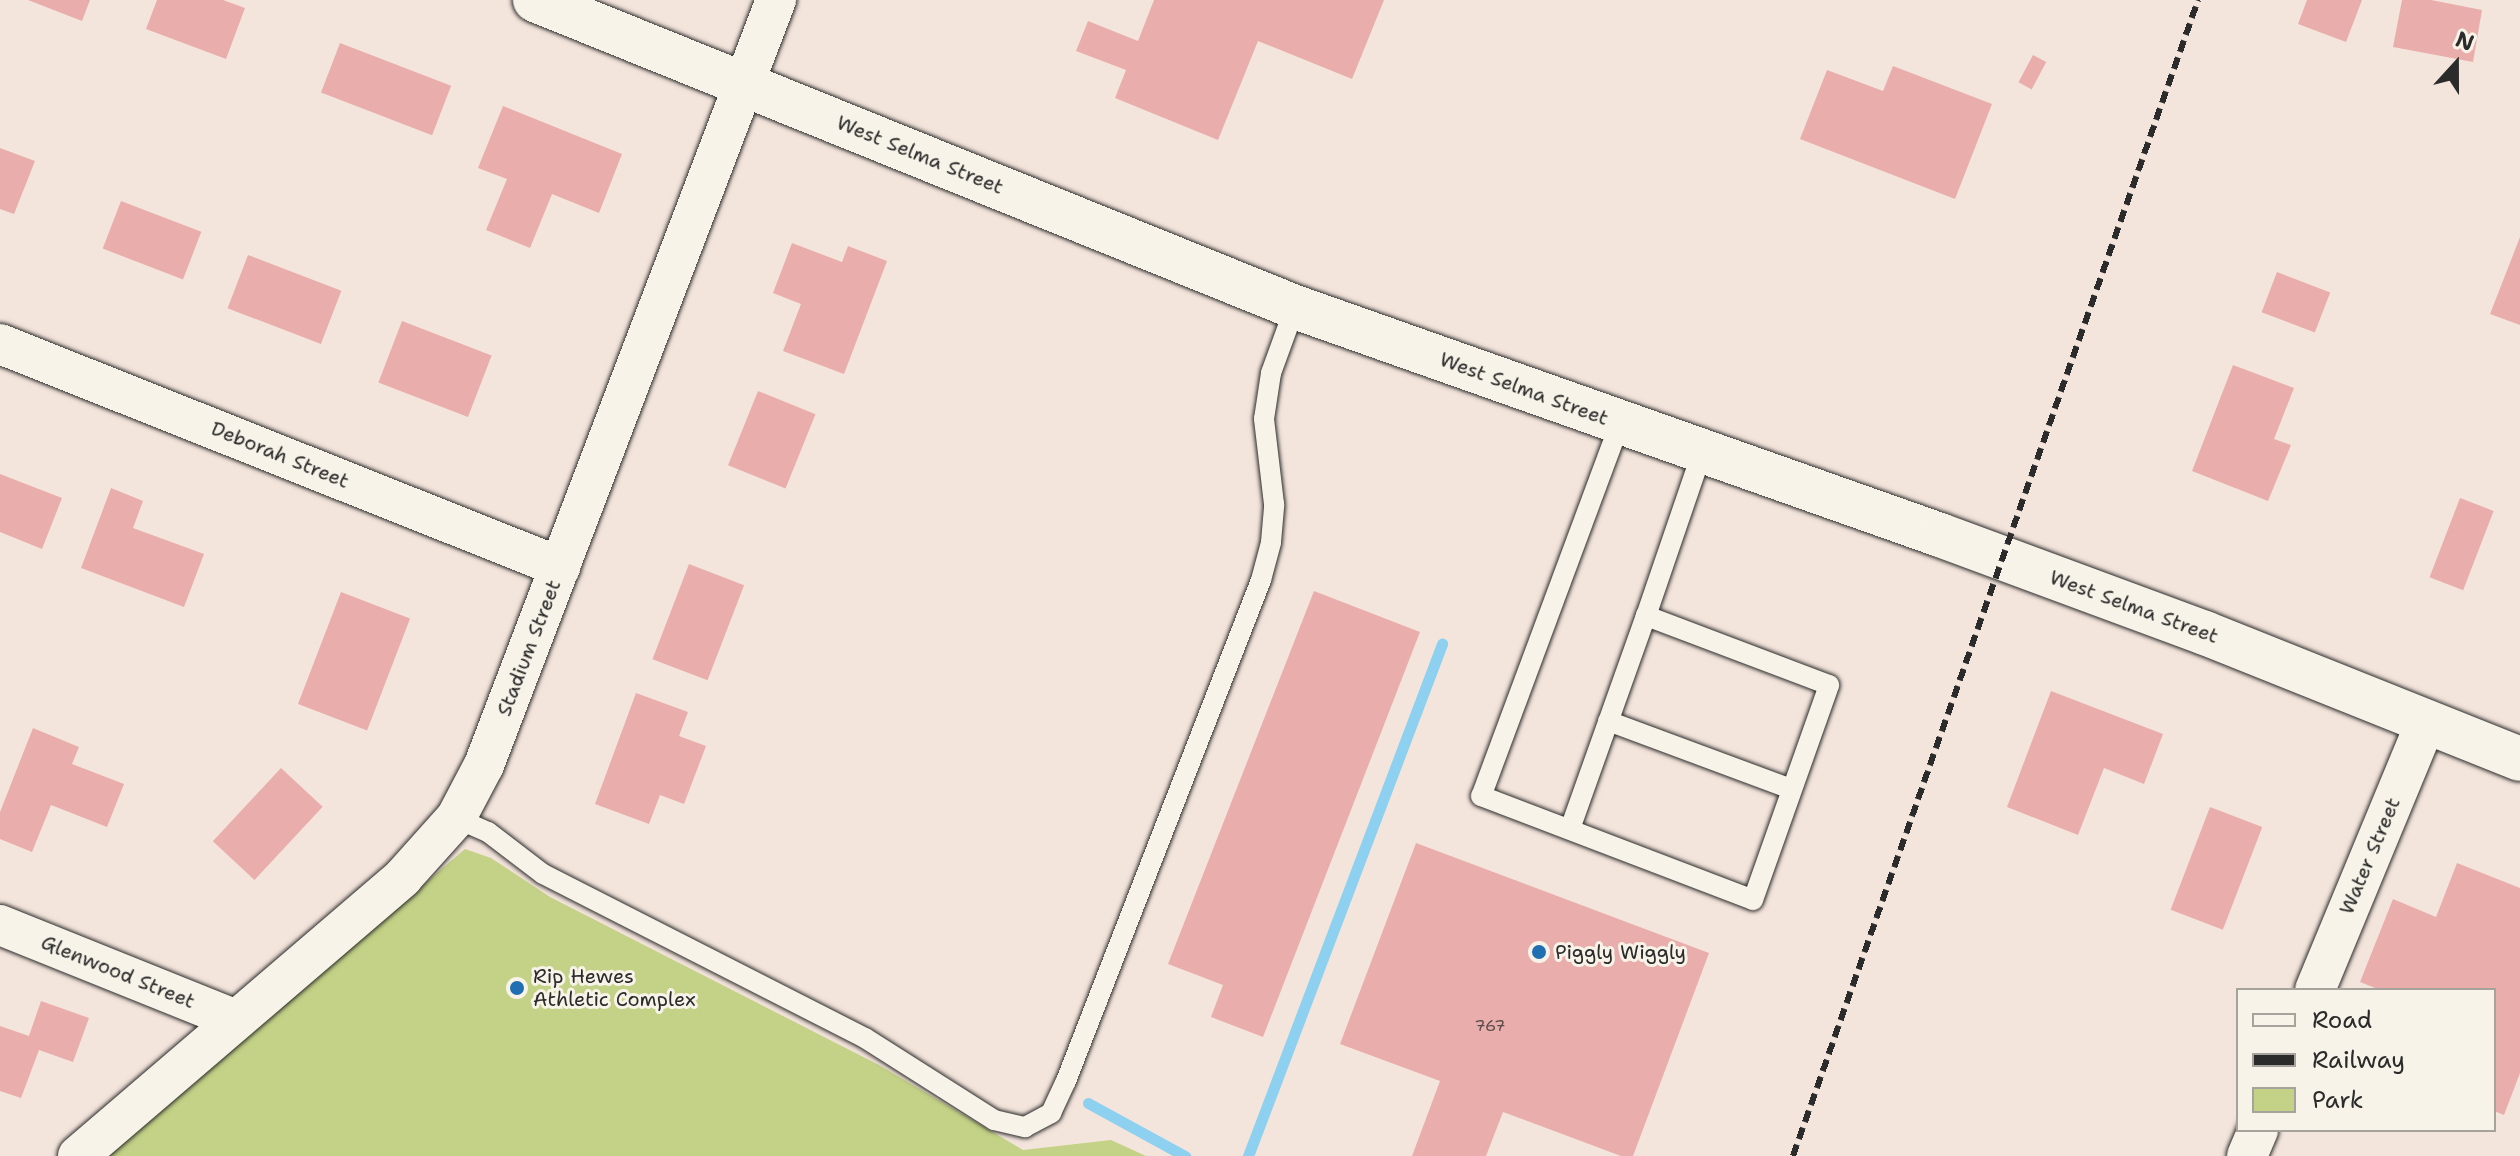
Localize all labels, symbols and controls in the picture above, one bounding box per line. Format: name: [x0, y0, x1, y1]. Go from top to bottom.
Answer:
north arrow: [2416, 24, 2496, 104]
text: N: [2451, 24, 2478, 58]
street label: West Selma Street: [833, 111, 1007, 199]
street label: West Selma Street: [1436, 347, 1612, 431]
street label: Deborah Street: [208, 416, 352, 494]
street label: West Selma Street: [2046, 565, 2222, 649]
street label: Stadium Street: [492, 577, 566, 719]
street label: Water Street: [2335, 794, 2405, 918]
street label: Glenwood Street: [38, 930, 198, 1014]
place label: Piggly Wiggly: [1555, 940, 1686, 964]
marker: Piggly Wiggly: [1530, 943, 1548, 961]
place label: Rip Hewes Athletic Complex: [533, 964, 696, 1011]
marker: Rip Hewes Athletic Complex: [508, 979, 526, 997]
legend: [2236, 988, 2496, 1132]
text: Road: [2312, 1004, 2372, 1036]
house number: 767: [1474, 1016, 1506, 1036]
text: Railway: [2312, 1044, 2405, 1076]
text: Park: [2312, 1084, 2364, 1116]

